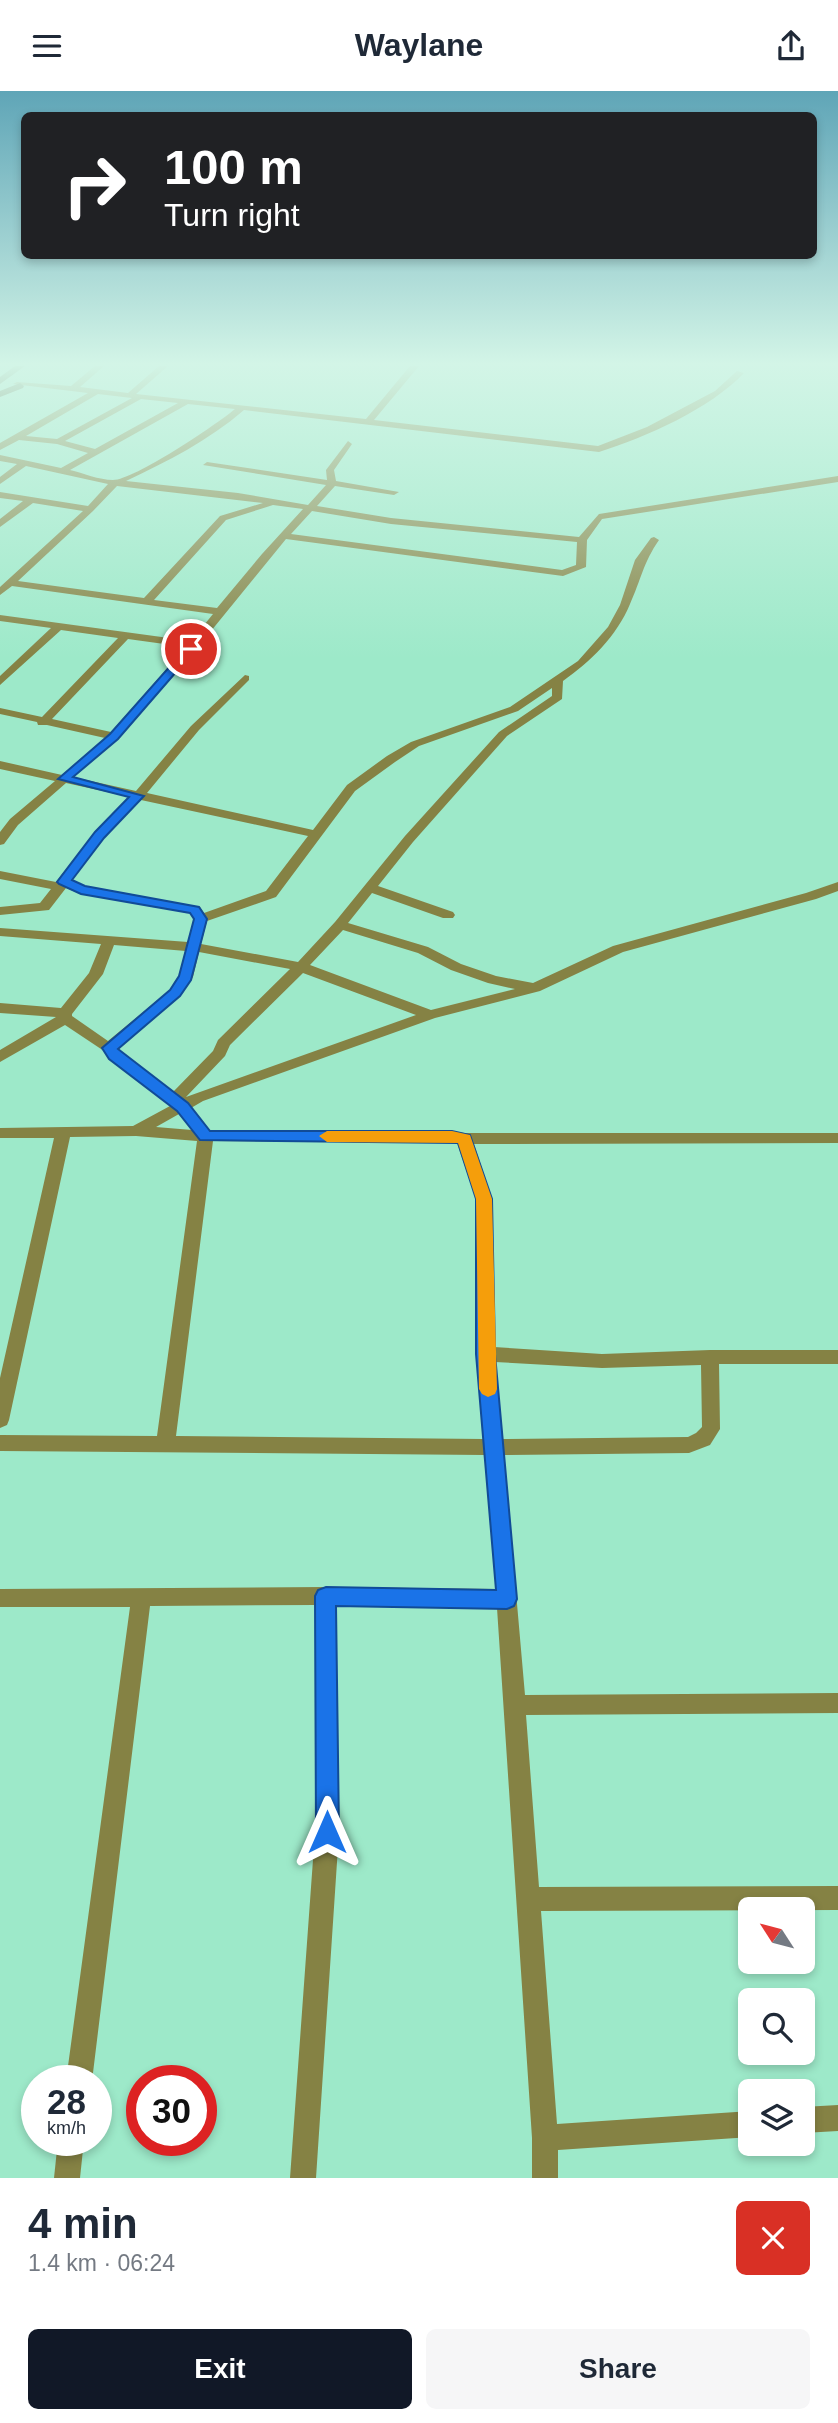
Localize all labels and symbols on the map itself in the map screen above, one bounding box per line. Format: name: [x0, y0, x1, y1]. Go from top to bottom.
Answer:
pin: [161, 619, 221, 679]
position arrow: [290, 1795, 364, 1869]
north arrow: [738, 1897, 816, 1974]
speed limit sign: 30: [126, 2065, 217, 2156]

